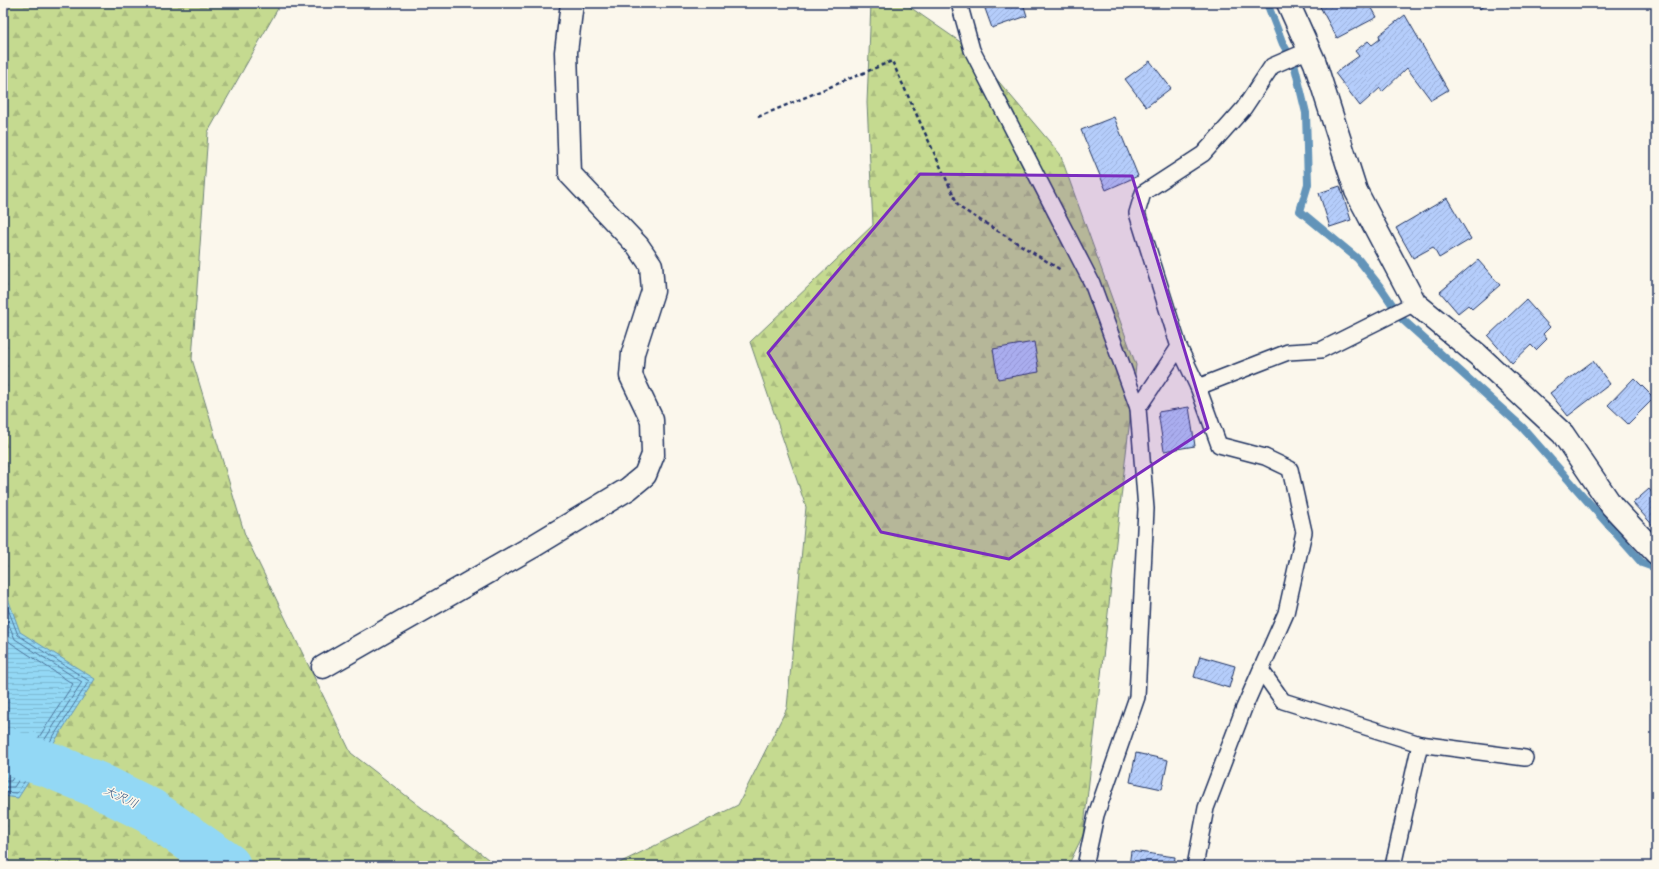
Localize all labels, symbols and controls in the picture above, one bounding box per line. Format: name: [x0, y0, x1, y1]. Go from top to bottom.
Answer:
water label: 大沢川: [101, 782, 141, 812]

